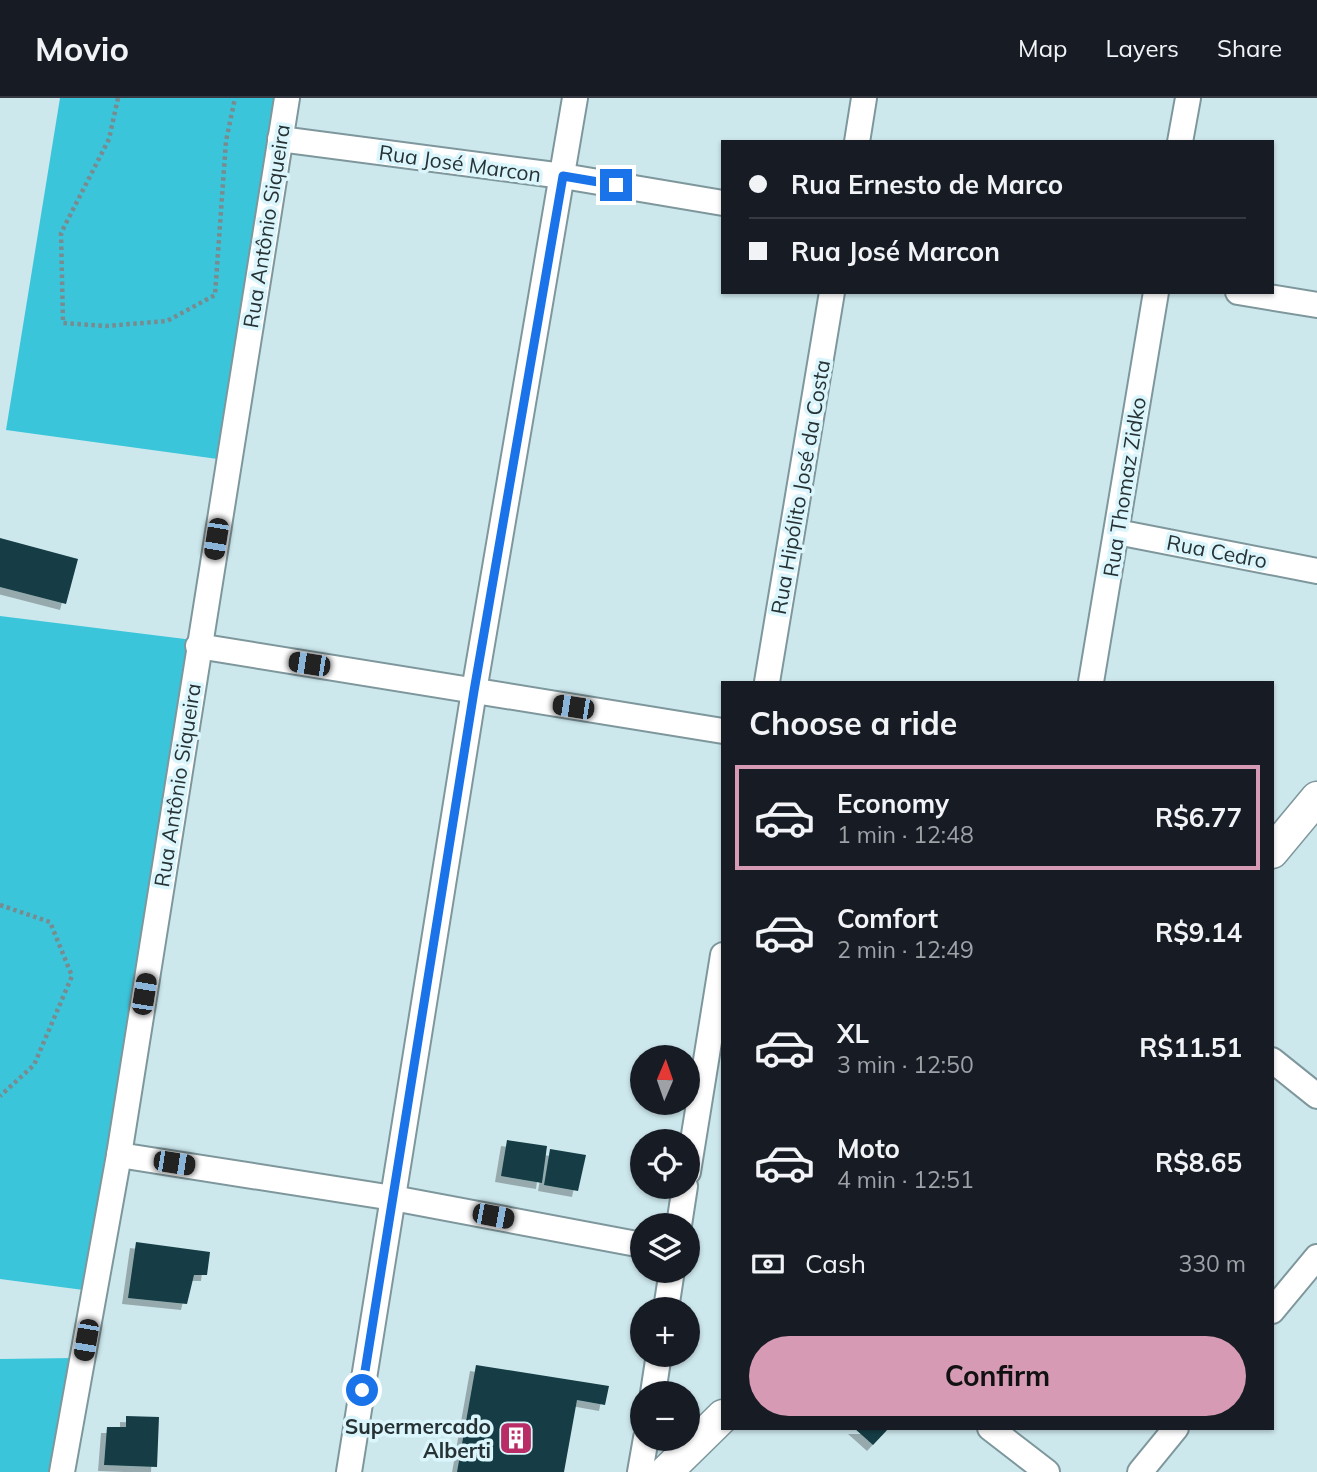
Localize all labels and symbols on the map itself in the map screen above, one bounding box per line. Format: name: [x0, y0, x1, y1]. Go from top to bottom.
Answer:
street label: Rua Antônio Siqueira: [237, 122, 295, 330]
street label: Rua José Marcon: [377, 139, 543, 187]
route end: [600, 169, 632, 201]
street label: Rua Hipólito José da Costa: [765, 358, 835, 616]
street label: Rua Thomaz Zidko: [1097, 395, 1151, 579]
car: [203, 517, 230, 561]
street label: Rua Cedro: [1165, 529, 1269, 573]
car: [287, 650, 332, 678]
street label: Rua Antônio Siqueira: [148, 681, 206, 889]
car: [551, 693, 596, 721]
car: [131, 972, 158, 1016]
north arrow: [630, 1045, 700, 1115]
car: [152, 1149, 197, 1177]
car: [471, 1202, 516, 1230]
car: [73, 1317, 100, 1363]
route start: [346, 1374, 378, 1406]
place label: Supermercado Alberti: [345, 1413, 491, 1463]
building icon: Supermercado Alberti: [497, 1419, 535, 1457]

